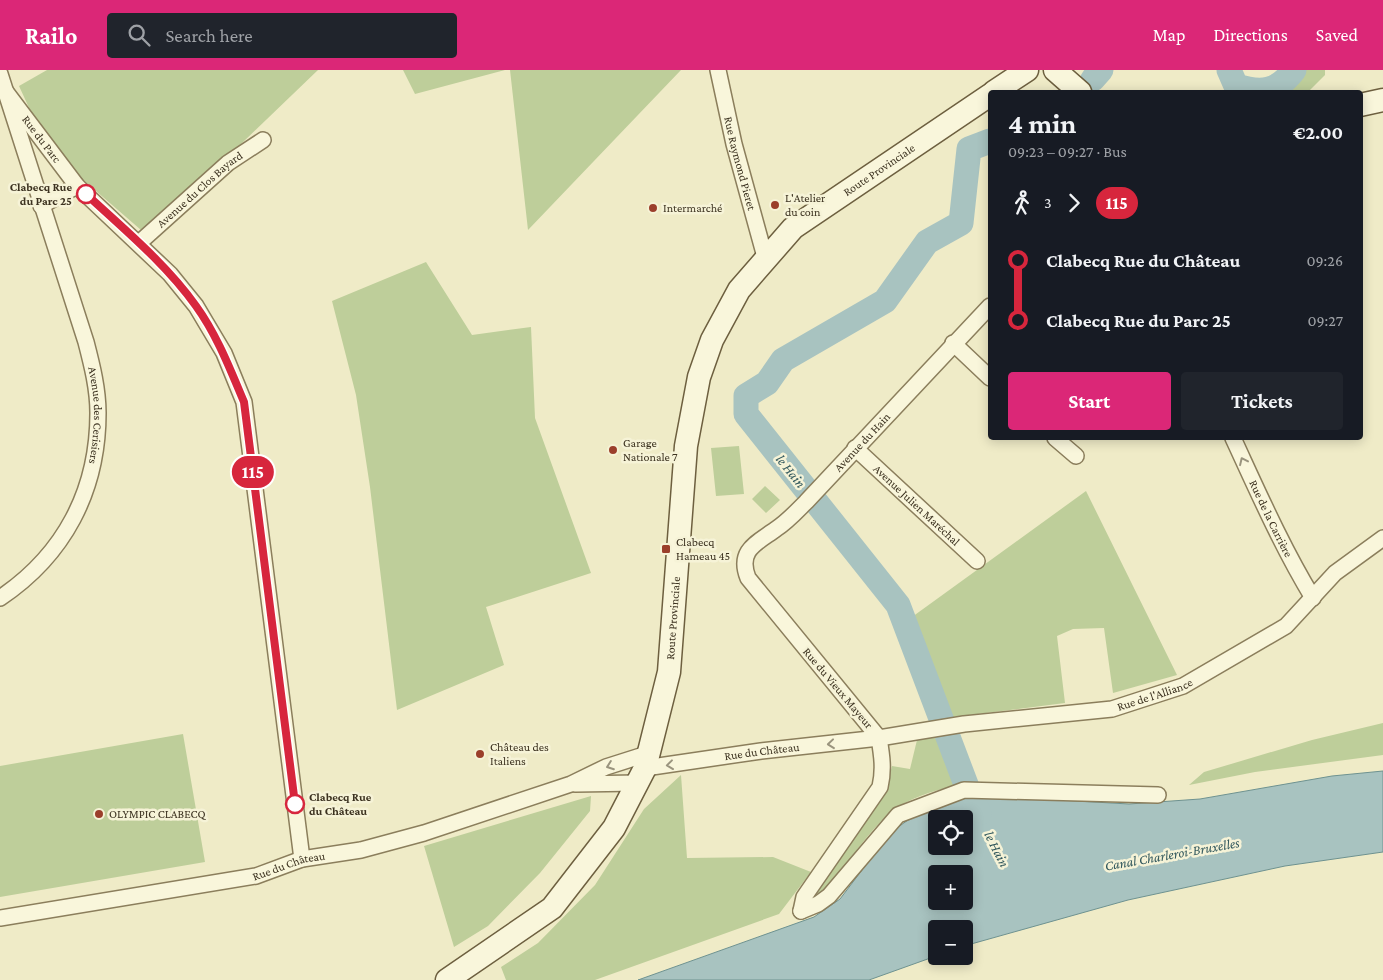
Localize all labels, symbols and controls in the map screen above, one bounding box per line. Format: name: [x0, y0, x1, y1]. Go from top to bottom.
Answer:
search box: [107, 13, 457, 58]
icon: search: [125, 21, 153, 49]
text: Railo: [25, 22, 77, 49]
text: Search here: [165, 25, 253, 46]
text: Map: [1153, 25, 1185, 45]
text: Directions: [1213, 25, 1288, 45]
text: Saved: [1316, 25, 1358, 45]
text: 4 min: [1008, 108, 1076, 139]
street label: Rue du Parc: [19, 113, 64, 166]
street label: Rue Raymond Pieret: [721, 115, 759, 213]
text: €2.00: [1293, 122, 1343, 143]
street label: Route Provinciale: [841, 141, 918, 199]
text: 09:23 – 09:27 · Bus: [1008, 143, 1127, 160]
street label: Avenue du Clos Bayard: [154, 148, 246, 231]
place label: Clabecq Rue du Parc 25: [10, 180, 72, 208]
marker: Clabecq Rue du Parc 25: [76, 184, 96, 204]
icon: walk: [1008, 189, 1036, 217]
icon: forward: [1060, 189, 1088, 217]
place label: L'Atelier du coin: [785, 191, 826, 219]
text: 115: [1106, 193, 1128, 213]
text: 3: [1044, 194, 1052, 211]
marker: L'Atelier du coin: [769, 199, 781, 211]
place label: Intermarché: [663, 201, 722, 215]
marker: Intermarché: [647, 202, 659, 214]
text: Clabecq Rue du Château: [1046, 250, 1240, 271]
text: 09:26: [1306, 252, 1343, 269]
text: Clabecq Rue du Parc 25: [1046, 310, 1231, 331]
text: 09:27: [1307, 312, 1343, 329]
street label: Avenue des Cerisiers: [85, 365, 105, 466]
button: Start: [1008, 372, 1171, 430]
button: Tickets: [1181, 372, 1343, 430]
street label: Avenue du Hain: [831, 409, 894, 475]
place label: Garage Nationale 7: [623, 436, 678, 464]
marker: Garage Nationale 7: [607, 444, 619, 456]
water label: le Hain: [773, 451, 809, 491]
line badge: 115: [224, 456, 282, 488]
one-way arrow: [1239, 457, 1250, 466]
text: 115: [242, 462, 264, 482]
street label: Avenue Julien Maréchal: [870, 462, 963, 549]
street label: Rue de la Carrière: [1246, 478, 1296, 560]
place label: Clabecq Hameau 45: [676, 535, 730, 563]
marker: Clabecq Hameau 45: [660, 543, 672, 555]
street label: Route Provinciale: [663, 576, 683, 660]
street label: Rue du Vieux Mayeur: [800, 645, 876, 732]
street label: Rue de l'Alliance: [1115, 675, 1195, 714]
one-way arrow: [826, 738, 834, 749]
place label: Château des Italiens: [490, 740, 549, 768]
street label: Rue du Château: [723, 740, 801, 763]
marker: Château des Italiens: [474, 748, 486, 760]
one-way arrow: [665, 759, 673, 770]
one-way arrow: [606, 761, 614, 771]
place label: Clabecq Rue du Château: [309, 790, 372, 818]
marker: Clabecq Rue du Château: [285, 794, 305, 814]
place label: OLYMPIC CLABECQ: [109, 807, 207, 821]
marker: OLYMPIC CLABECQ: [93, 808, 105, 820]
map controls: [928, 810, 973, 965]
button: locate: [928, 810, 973, 855]
water label: le Hain: [981, 828, 1013, 870]
water label: Canal Charleroi-Bruxelles: [1103, 834, 1241, 874]
street label: Rue du Château: [251, 848, 327, 884]
button: +: [928, 865, 973, 910]
button: −: [928, 920, 973, 965]

